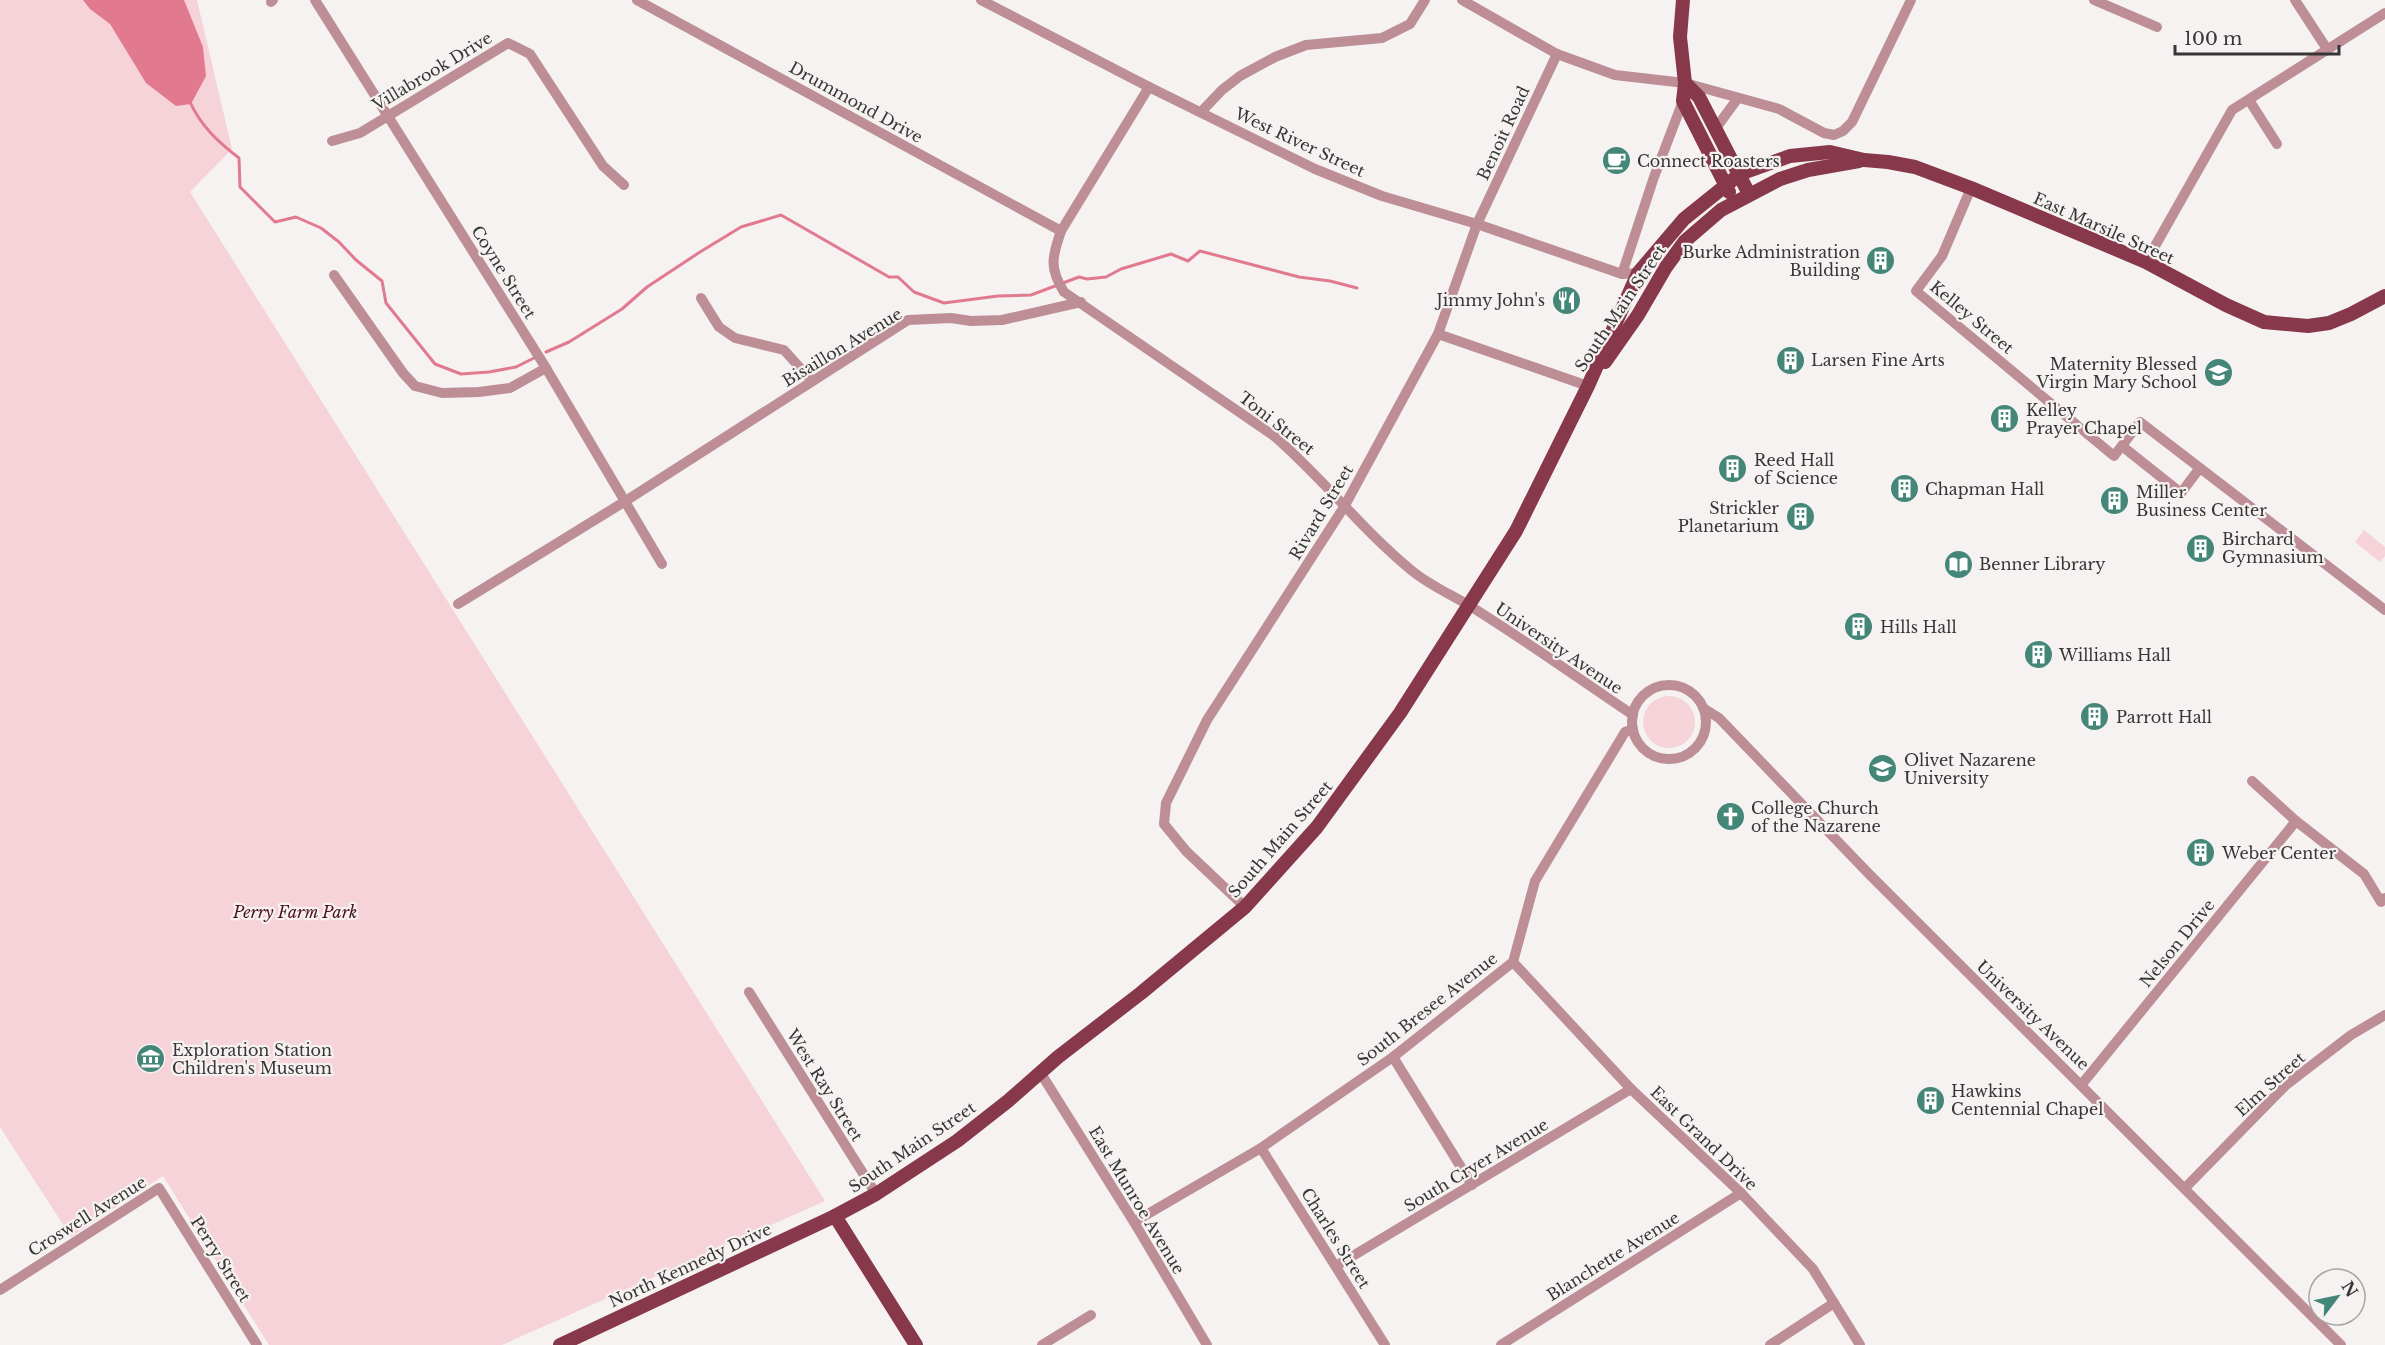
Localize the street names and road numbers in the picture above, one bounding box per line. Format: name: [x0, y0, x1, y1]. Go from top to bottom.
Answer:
street label: Villabrook Drive: [368, 27, 495, 115]
street label: Drummond Drive: [786, 57, 926, 147]
street label: Benoit Road: [1472, 83, 1534, 183]
street label: West River Street: [1231, 103, 1368, 181]
street label: East Marsile Street: [2030, 188, 2178, 268]
street label: Coyne Street: [467, 222, 541, 322]
street label: South Main Street: [1570, 241, 1670, 375]
street label: Kelley Street: [1926, 276, 2018, 358]
street label: Bisaillon Avenue: [779, 303, 905, 391]
street label: Toni Street: [1235, 387, 1319, 459]
street label: Rivard Street: [1285, 461, 1357, 563]
street label: University Avenue: [1492, 598, 1626, 698]
street label: South Main Street: [1224, 776, 1336, 902]
street label: Nelson Drive: [2135, 895, 2219, 991]
street label: South Bresee Avenue: [1353, 948, 1501, 1070]
street label: University Avenue: [1972, 956, 2094, 1074]
street label: West Ray Street: [782, 1024, 867, 1145]
street label: Elm Street: [2231, 1048, 2309, 1120]
street label: East Grand Drive: [1646, 1082, 1762, 1194]
street label: South Main Street: [845, 1097, 979, 1197]
street label: South Cryer Avenue: [1400, 1114, 1552, 1216]
street label: East Munroe Avenue: [1085, 1122, 1189, 1278]
street label: Croswell Avenue: [24, 1172, 150, 1260]
street label: Charles Street: [1297, 1184, 1375, 1292]
street label: Blanchette Avenue: [1543, 1207, 1683, 1305]
street label: Perry Street: [187, 1212, 255, 1306]
street label: North Kennedy Drive: [606, 1219, 774, 1311]

